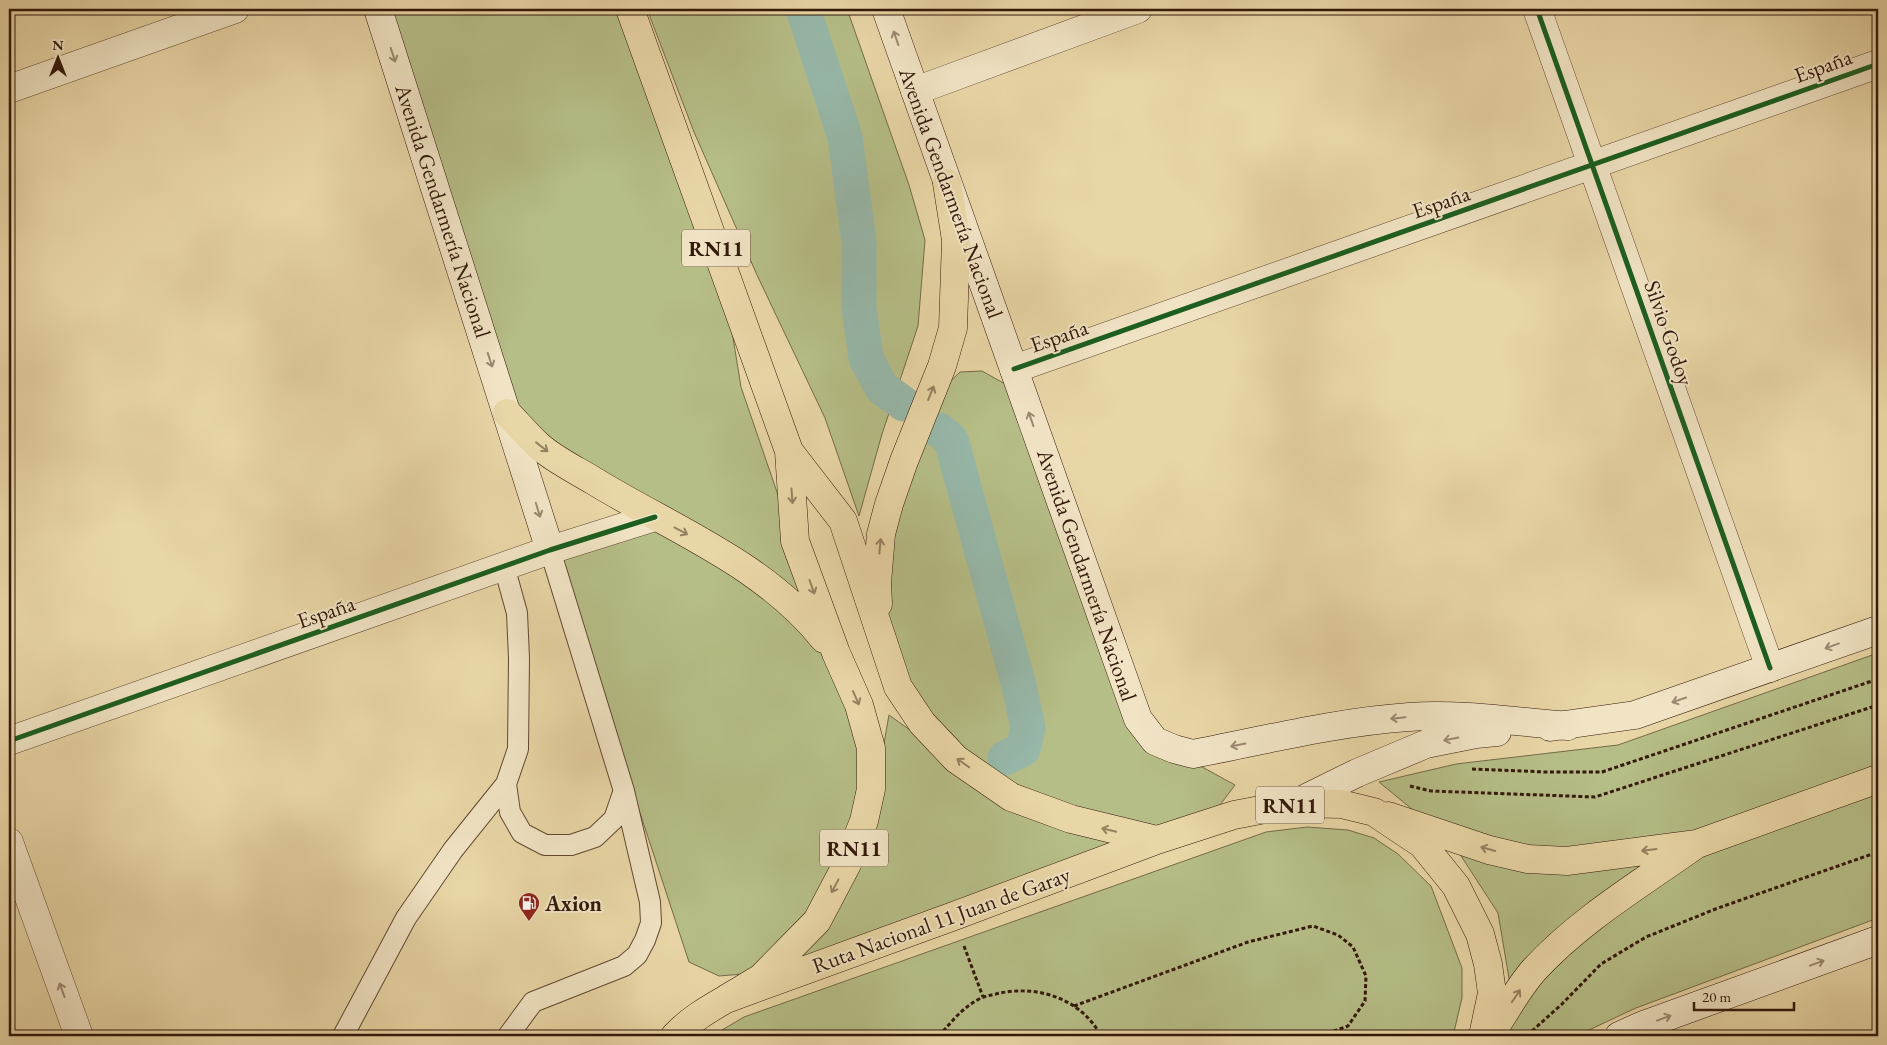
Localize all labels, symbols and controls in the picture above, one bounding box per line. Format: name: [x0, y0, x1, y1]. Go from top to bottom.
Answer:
one-way arrow: [891, 31, 900, 46]
north arrow: [32, 32, 82, 82]
text: N: [52, 36, 64, 54]
street label: España: [1790, 42, 1856, 90]
one-way arrow: [388, 47, 398, 63]
street label: Avenida Gendarmería Nacional: [892, 63, 1010, 322]
street label: Avenida Gendarmería Nacional: [388, 80, 498, 341]
street label: España: [1408, 179, 1474, 225]
road number: RN11: [682, 230, 750, 266]
street label: Silvio Godoy: [1638, 277, 1701, 390]
street label: España: [1026, 313, 1092, 359]
one-way arrow: [486, 352, 496, 368]
one-way arrow: [927, 386, 937, 401]
one-way arrow: [1026, 411, 1036, 427]
one-way arrow: [535, 442, 548, 453]
street label: Avenida Gendarmería Nacional: [1030, 444, 1144, 705]
one-way arrow: [787, 487, 796, 503]
one-way arrow: [533, 501, 543, 517]
one-way arrow: [674, 526, 689, 536]
one-way arrow: [875, 539, 885, 555]
one-way arrow: [808, 578, 817, 594]
street label: España: [293, 589, 359, 635]
one-way arrow: [1825, 642, 1841, 651]
one-way arrow: [852, 690, 862, 705]
one-way arrow: [1672, 696, 1687, 705]
one-way arrow: [1390, 713, 1406, 723]
one-way arrow: [1443, 734, 1459, 744]
one-way arrow: [1230, 741, 1246, 750]
one-way arrow: [956, 758, 970, 768]
road number: RN11: [1256, 786, 1324, 824]
one-way arrow: [1102, 825, 1118, 834]
road number: RN11: [820, 830, 888, 866]
one-way arrow: [1481, 844, 1497, 853]
one-way arrow: [1641, 845, 1657, 855]
street label: Ruta Nacional 11 Juan de Garay: [808, 860, 1074, 980]
one-way arrow: [830, 879, 840, 893]
place label: Axion: [544, 889, 603, 918]
fuel station icon: Axion: [517, 891, 541, 922]
one-way arrow: [1808, 958, 1824, 967]
scale bar: [1694, 980, 1794, 1012]
one-way arrow: [57, 983, 66, 999]
text: 20 m: [1702, 987, 1731, 1006]
one-way arrow: [1511, 989, 1521, 1003]
one-way arrow: [1656, 1013, 1671, 1022]

